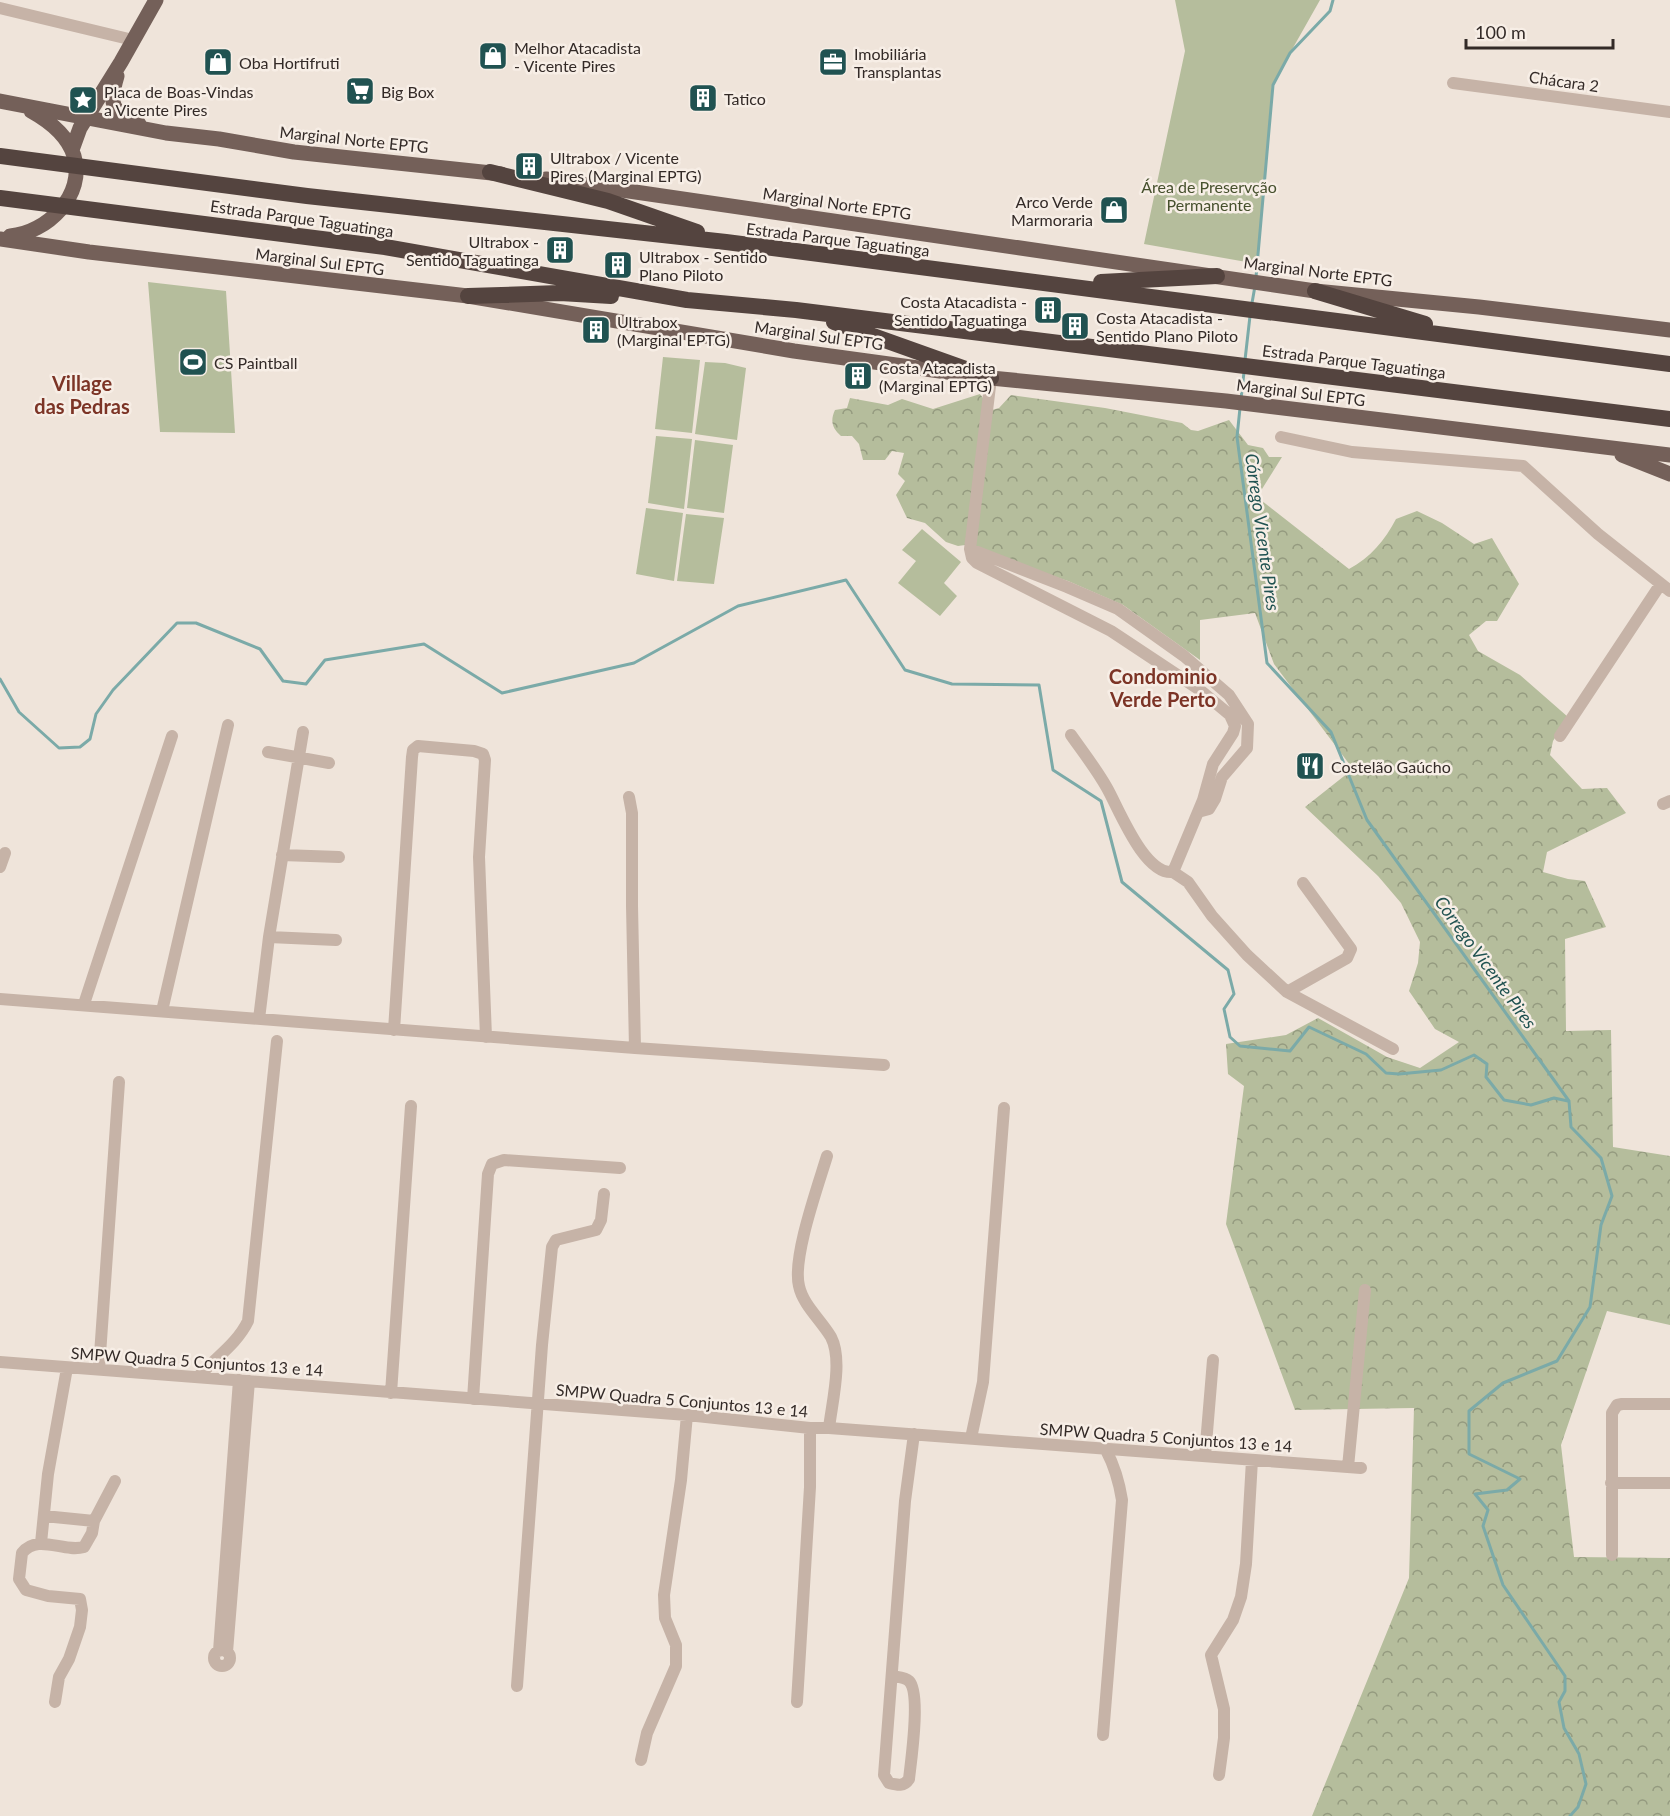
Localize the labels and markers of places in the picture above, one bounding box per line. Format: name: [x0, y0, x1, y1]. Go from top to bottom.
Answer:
place label: Melhor Atacadista - Vicente Pires: [514, 38, 641, 75]
shop icon: Melhor Atacadista - Vicente Pires: [477, 40, 509, 72]
place label: Imobiliária Transplantas: [854, 44, 941, 81]
shop icon: Oba Hortifruti: [202, 46, 234, 78]
office icon: Imobiliária Transplantas: [817, 46, 849, 78]
place label: Oba Hortifruti: [239, 53, 340, 72]
supermarket icon: Big Box: [344, 75, 376, 107]
place label: Placa de Boas-Vindas a Vicente Pires: [104, 82, 254, 119]
place label: Big Box: [381, 82, 434, 101]
building icon: Tatico: [687, 82, 719, 114]
place icon: Placa de Boas-Vindas a Vicente Pires: [67, 84, 99, 116]
place label: Tatico: [724, 89, 766, 108]
place label: Ultrabox / Vicente Pires (Marginal EPTG): [550, 148, 702, 185]
building icon: Ultrabox / Vicente Pires (Marginal EPTG): [513, 150, 545, 182]
place label: Arco Verde Marmoraria: [1011, 192, 1093, 229]
shop icon: Arco Verde Marmoraria: [1098, 194, 1130, 226]
place label: Ultrabox - Sentido Taguatinga: [406, 232, 539, 269]
building icon: Ultrabox - Sentido Taguatinga: [544, 234, 576, 266]
place label: Ultrabox - Sentido Plano Piloto: [639, 247, 767, 284]
building icon: Ultrabox - Sentido Plano Piloto: [602, 249, 634, 281]
place label: Costa Atacadista - Sentido Taguatinga: [894, 292, 1027, 329]
building icon: Costa Atacadista - Sentido Taguatinga: [1032, 294, 1064, 326]
place label: Costa Atacadista - Sentido Plano Piloto: [1096, 308, 1238, 345]
building icon: Costa Atacadista - Sentido Plano Piloto: [1059, 310, 1091, 342]
place label: Ultrabox (Marginal EPTG): [617, 312, 730, 349]
building icon: Ultrabox (Marginal EPTG): [580, 314, 612, 346]
sports icon: CS Paintball: [177, 346, 209, 378]
place label: CS Paintball: [214, 353, 298, 372]
place label: Costa Atacadista (Marginal EPTG): [879, 358, 996, 395]
building icon: Costa Atacadista (Marginal EPTG): [842, 360, 874, 392]
restaurant icon: Costelão Gaúcho: [1294, 750, 1326, 782]
place label: Costelão Gaúcho: [1331, 757, 1451, 776]

